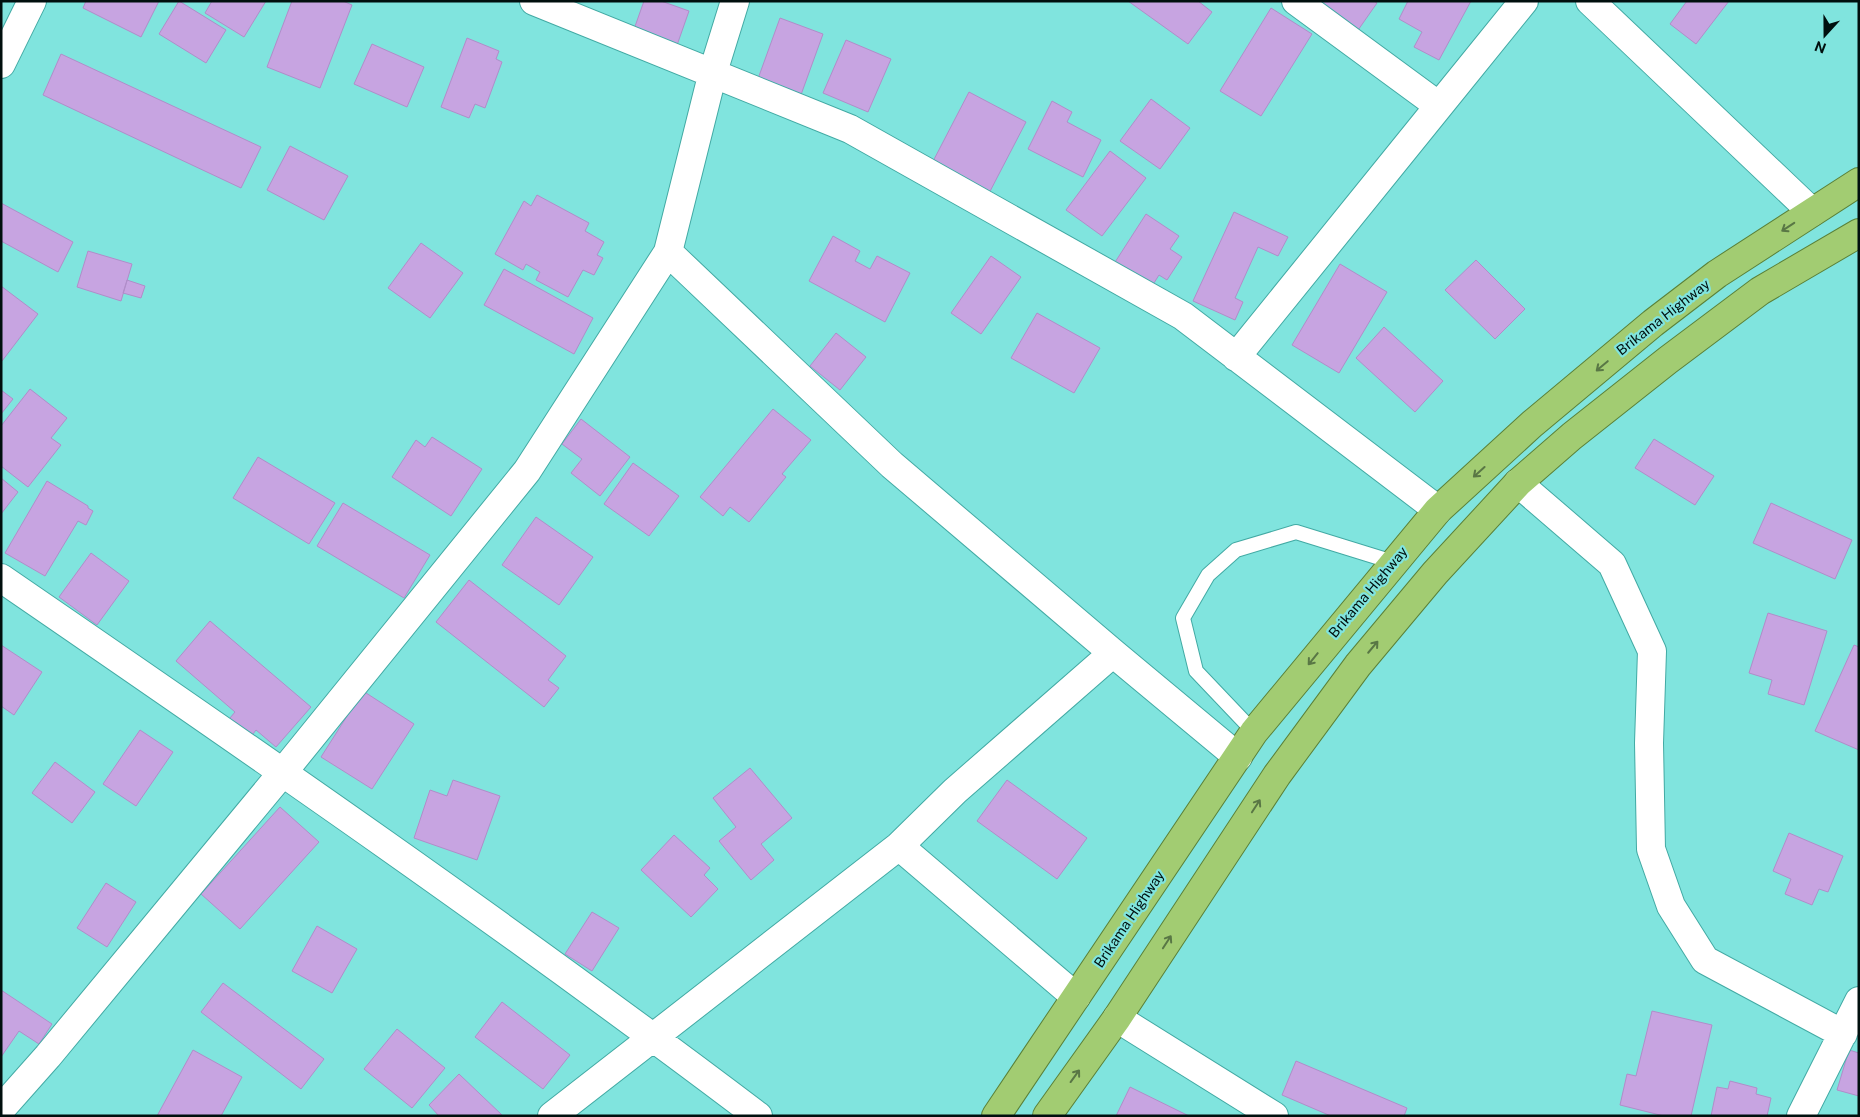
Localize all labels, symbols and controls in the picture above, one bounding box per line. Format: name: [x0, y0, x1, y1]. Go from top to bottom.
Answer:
north arrow: [1800, 10, 1850, 60]
text: N: [1812, 38, 1828, 57]
one-way arrow: [1782, 223, 1796, 233]
street label: Brikama Highway: [1613, 275, 1713, 358]
one-way arrow: [1596, 360, 1609, 371]
one-way arrow: [1472, 466, 1485, 478]
street label: Brikama Highway: [1325, 543, 1411, 641]
one-way arrow: [1367, 641, 1378, 654]
one-way arrow: [1308, 652, 1319, 665]
one-way arrow: [1251, 800, 1261, 814]
street label: Brikama Highway: [1091, 867, 1168, 971]
one-way arrow: [1162, 935, 1172, 949]
one-way arrow: [1070, 1069, 1080, 1083]

